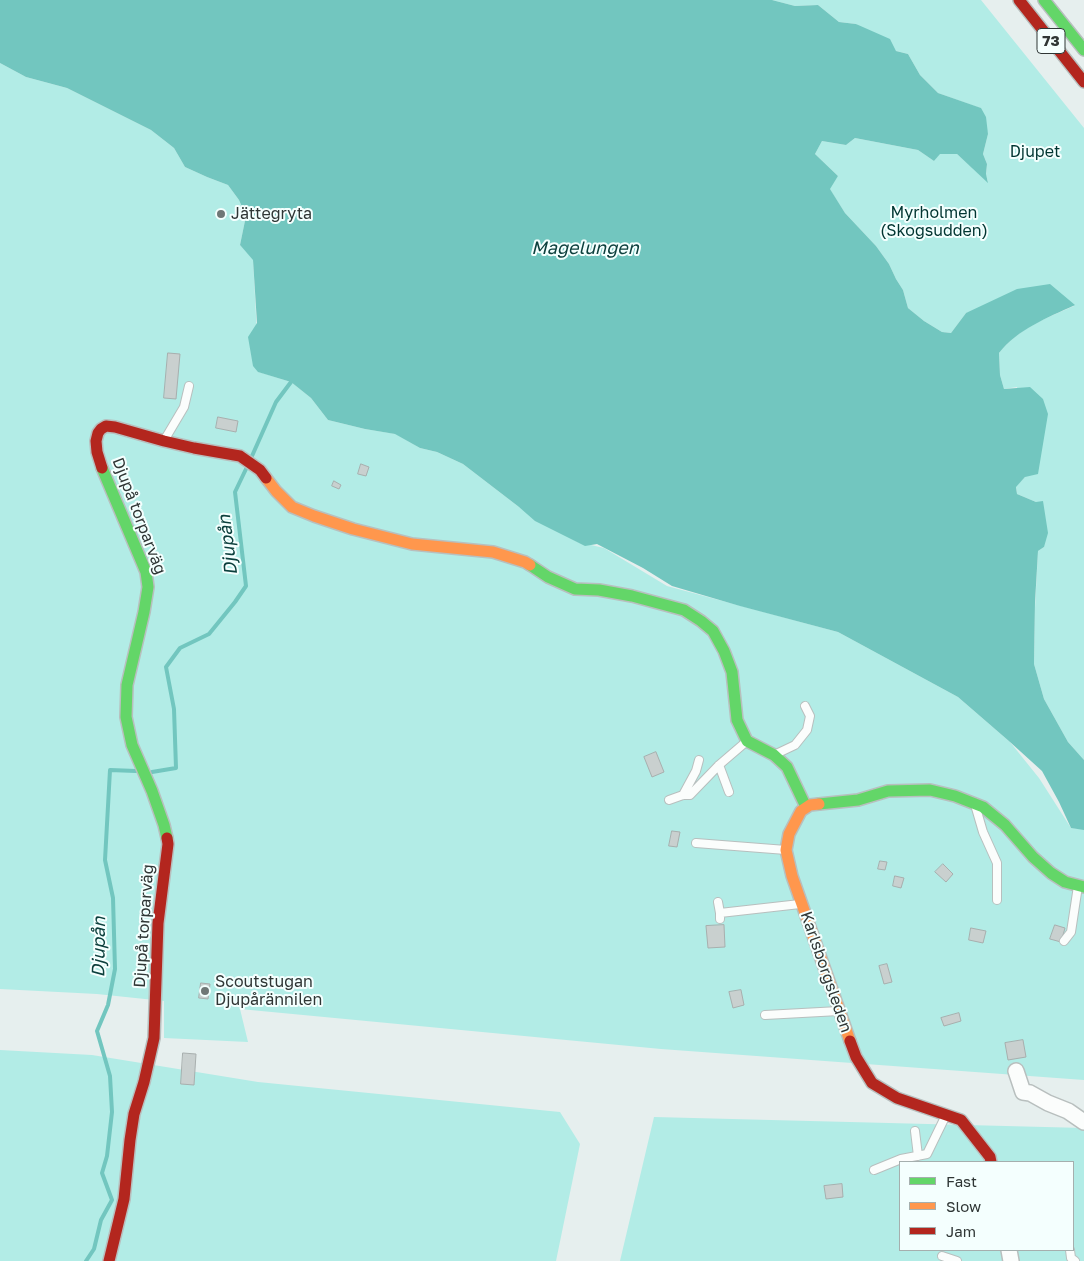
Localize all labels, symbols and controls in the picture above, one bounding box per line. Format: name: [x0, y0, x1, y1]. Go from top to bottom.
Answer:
road number: 73: [1037, 28, 1065, 54]
park label: Djupet: [1010, 142, 1060, 162]
park label: Myrholmen (Skogsudden): [880, 203, 988, 241]
place label: Jättegryta: [231, 204, 312, 224]
marker: Jättegryta: [215, 208, 227, 220]
water label: Magelungen: [531, 237, 639, 259]
street label: Djupå torparväg: [108, 455, 170, 577]
water label: Djupån: [214, 514, 242, 576]
street label: Djupå torparväg: [130, 864, 158, 988]
street label: Karlsborgsleden: [796, 909, 856, 1035]
water label: Djupån: [88, 917, 110, 977]
place label: Scoutstugan Djupårännilen: [215, 972, 322, 1010]
marker: Scoutstugan Djupårännilen: [199, 985, 211, 997]
legend: [899, 1161, 1074, 1251]
text: Fast: [946, 1172, 977, 1190]
text: Slow: [946, 1197, 981, 1215]
text: Jam: [946, 1222, 976, 1240]

